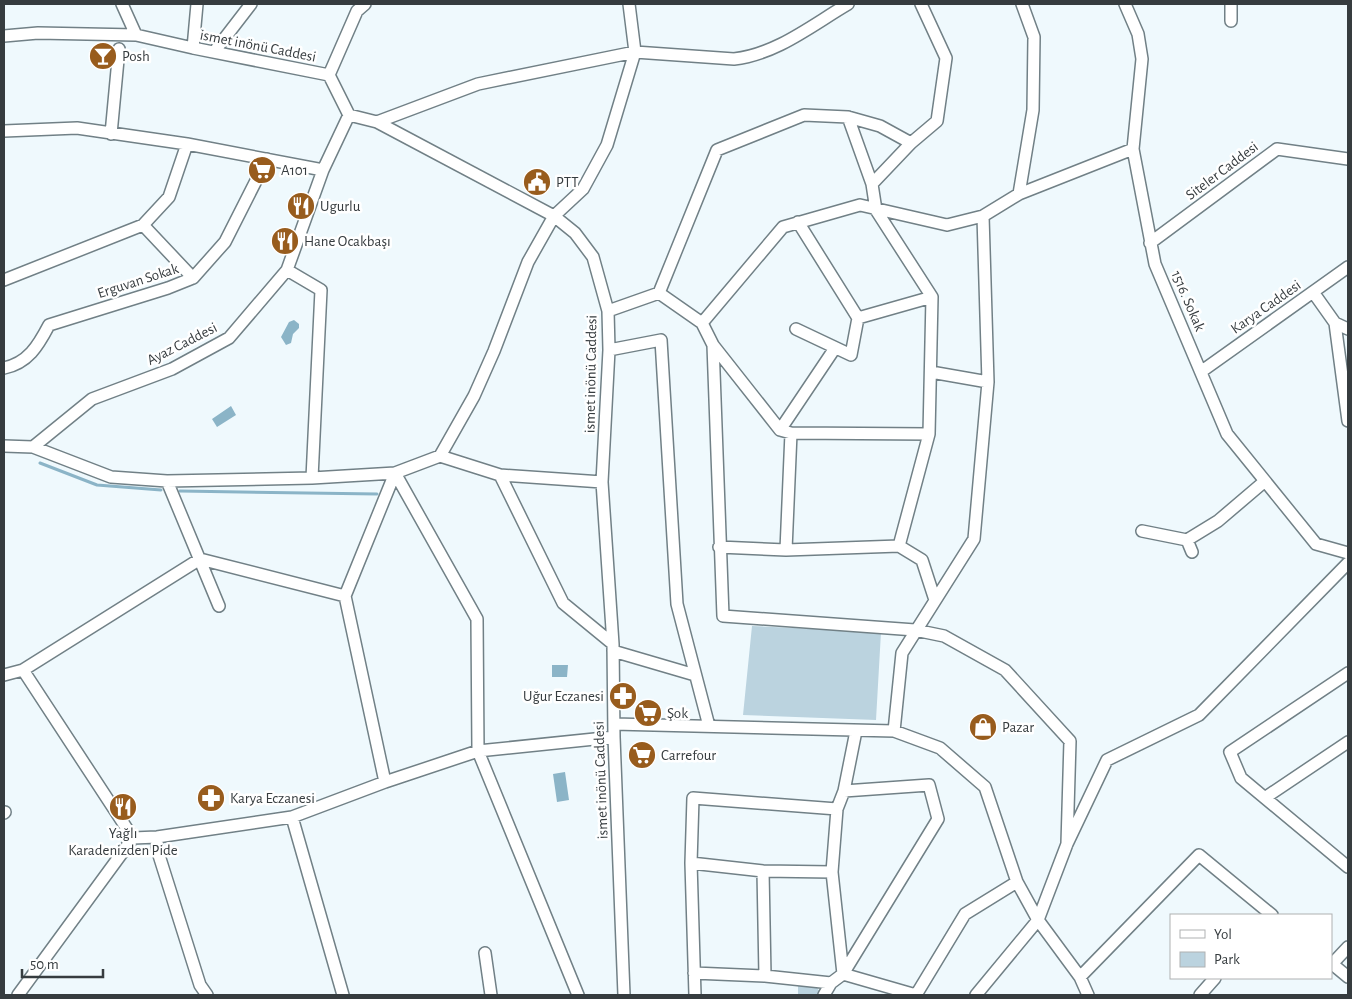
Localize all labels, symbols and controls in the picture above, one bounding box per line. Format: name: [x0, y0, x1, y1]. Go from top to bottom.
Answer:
street label: ismet inönü Caddesi: [199, 27, 317, 65]
bar icon: Posh: [88, 41, 118, 71]
place label: Posh: [122, 49, 150, 64]
street label: Siteler Caddesi: [1183, 139, 1261, 203]
supermarket icon: A101: [247, 155, 277, 185]
place label: A101: [281, 163, 308, 178]
public building icon: PTT: [522, 167, 552, 197]
place label: PTT: [556, 175, 579, 190]
restaurant icon: Ugurlu: [286, 191, 316, 221]
place label: Ugurlu: [320, 199, 361, 214]
restaurant icon: Hane Ocakbaşı: [270, 226, 300, 256]
place label: Hane Ocakbaşı: [304, 234, 391, 249]
street label: Erguvan Sokak: [96, 261, 181, 301]
street label: 1516. Sokak: [1169, 269, 1207, 334]
street label: Karya Caddesi: [1228, 277, 1304, 337]
street label: ismet inönü Caddesi: [582, 315, 600, 433]
street label: Ayaz Caddesi: [145, 320, 219, 368]
pharmacy icon: Uğur Eczanesi: [608, 681, 638, 711]
place label: Uğur Eczanesi: [523, 689, 604, 704]
supermarket icon: Şok: [633, 698, 663, 728]
place label: Şok: [667, 706, 688, 721]
shop icon: Pazar: [968, 712, 998, 742]
place label: Pazar: [1002, 720, 1034, 735]
street label: ismet inönü Caddesi: [591, 721, 611, 839]
supermarket icon: Carrefour: [627, 740, 657, 770]
place label: Carrefour: [661, 748, 716, 763]
pharmacy icon: Karya Eczanesi: [196, 783, 226, 813]
place label: Karya Eczanesi: [230, 791, 315, 806]
restaurant icon: Yağlı Karadenizden Pide: [108, 792, 138, 822]
place label: Yağlı Karadenizden Pide: [68, 826, 178, 858]
legend: [1170, 914, 1332, 979]
text: Yol: [1214, 927, 1232, 942]
scale bar: [22, 946, 104, 978]
text: Park: [1214, 952, 1240, 967]
text: 50 m: [30, 957, 59, 972]

